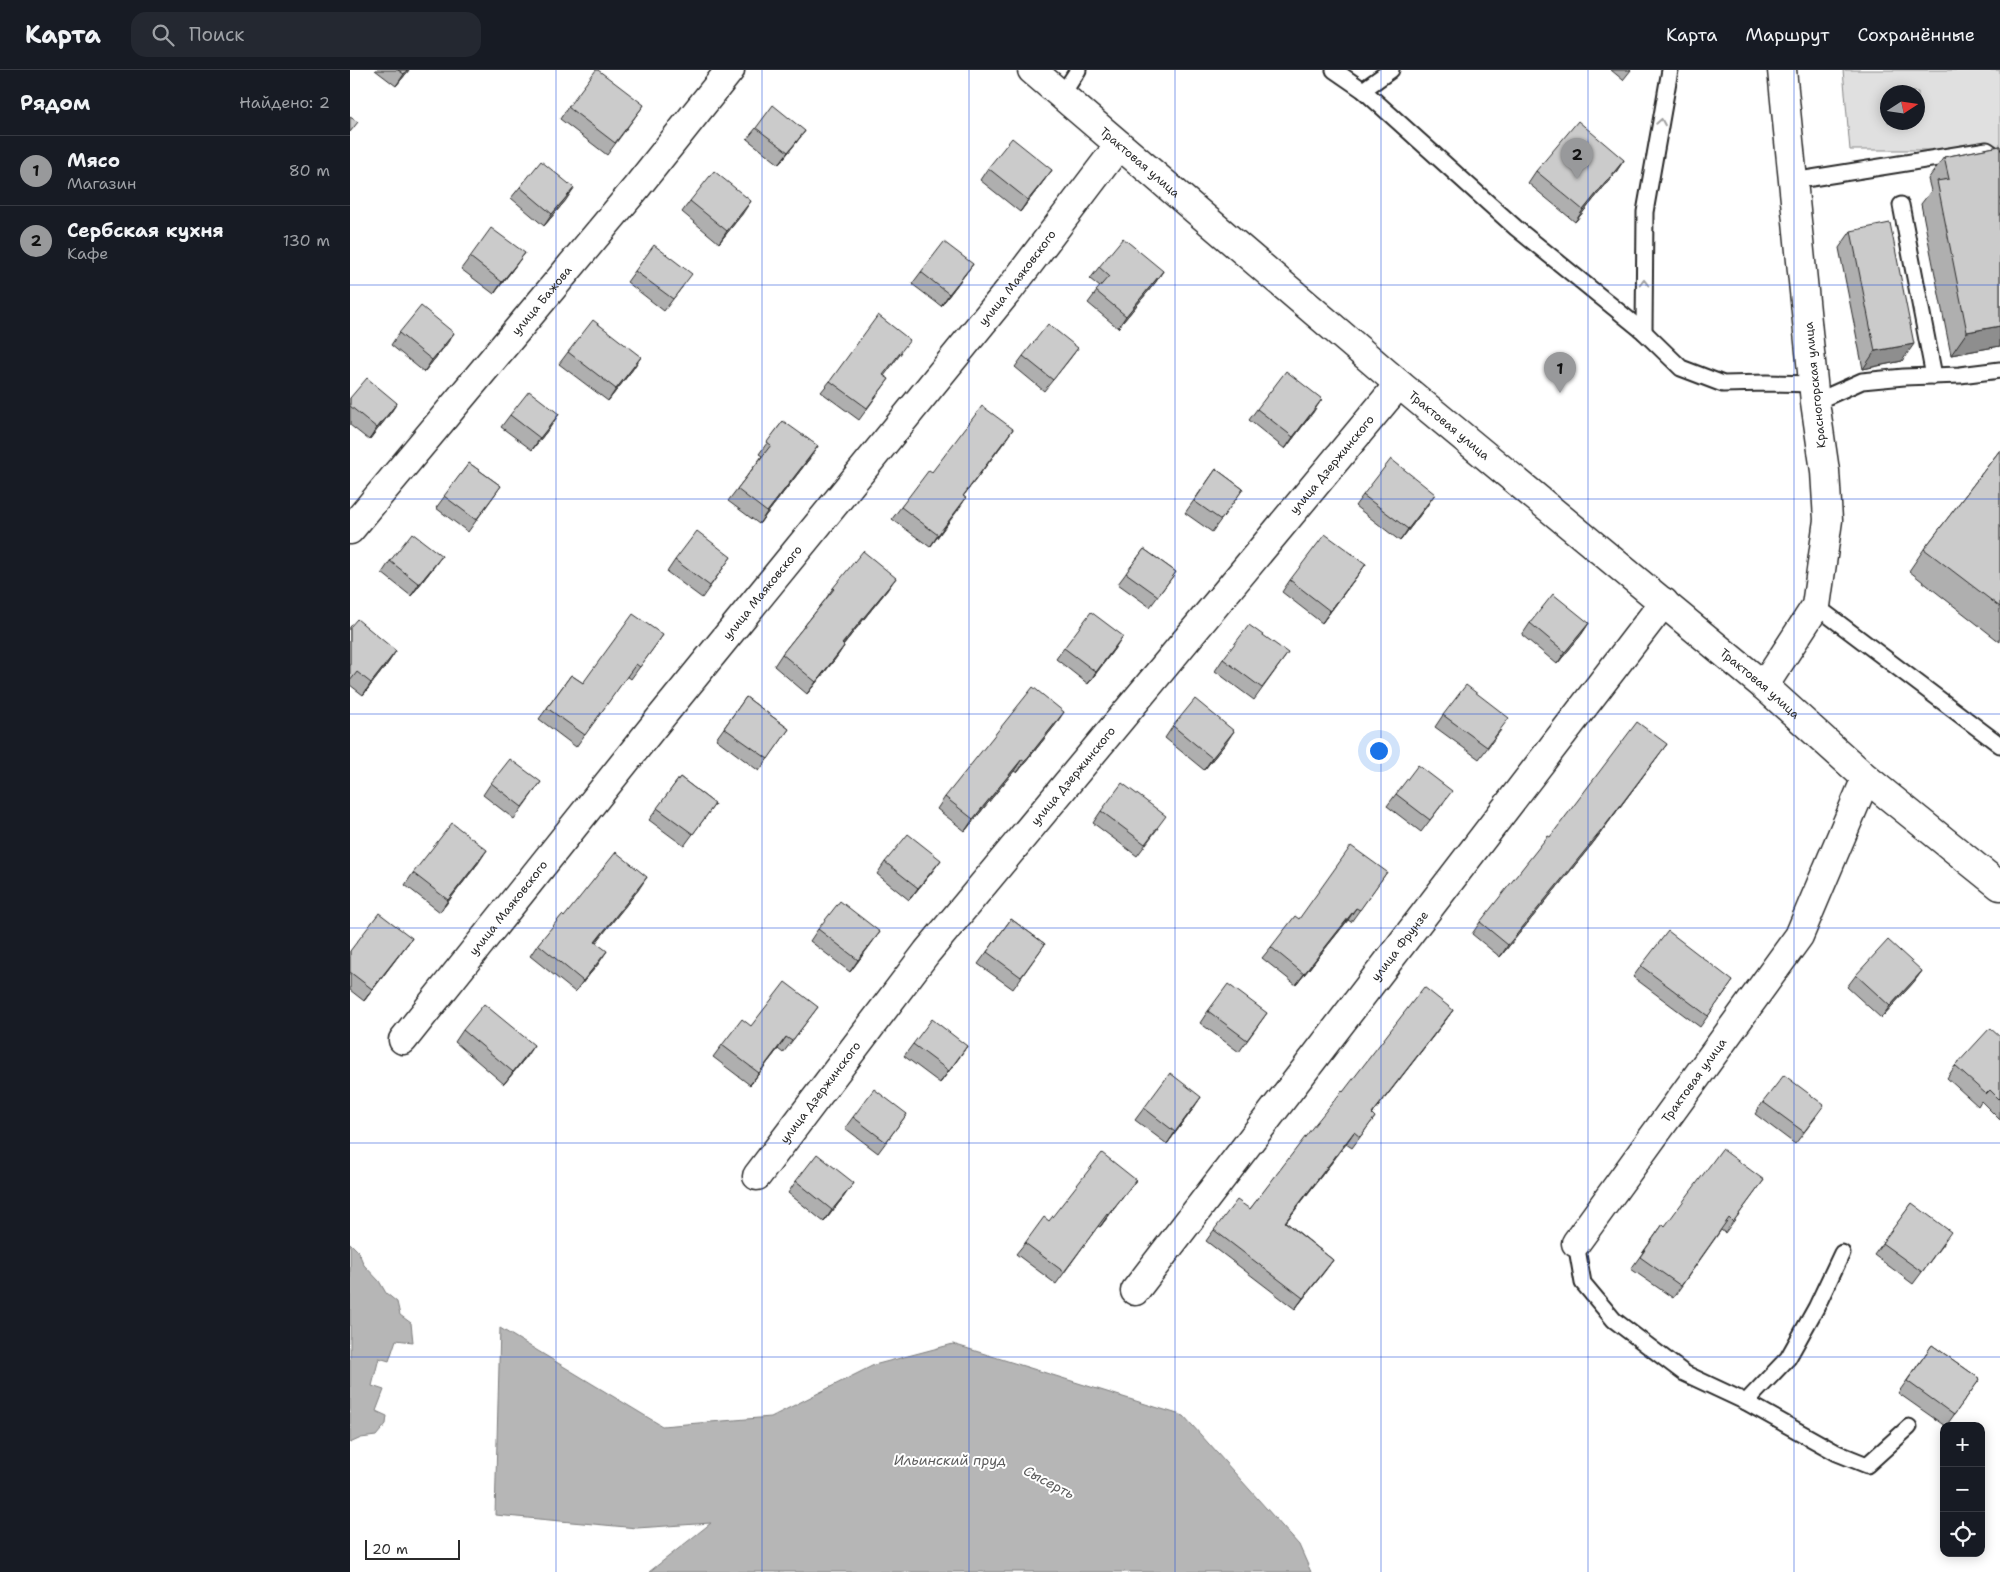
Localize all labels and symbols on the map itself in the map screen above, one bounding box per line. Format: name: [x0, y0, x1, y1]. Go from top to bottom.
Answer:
north arrow: [1880, 85, 1925, 130]
one-way arrow: [1655, 118, 1665, 127]
street label: Трактовая улица: [1096, 124, 1184, 201]
pin: 2: [1561, 138, 1593, 179]
street label: улица Маяковского: [975, 227, 1060, 329]
street label: улица Бажова: [508, 262, 576, 339]
one-way arrow: [1639, 279, 1649, 286]
street label: Красногорская улица: [1800, 321, 1830, 449]
pin: 1: [1544, 352, 1576, 393]
street label: Трактовая улица: [1405, 387, 1493, 464]
street label: улица Дзержинского: [1286, 412, 1378, 517]
street label: улица Маяковского: [719, 542, 806, 643]
street label: Трактовая улица: [1716, 645, 1804, 723]
street label: улица Дзержинского: [1027, 723, 1119, 829]
your location: [1366, 738, 1392, 764]
street label: улица Маяковского: [466, 857, 551, 959]
street label: улица Фрунзе: [1368, 907, 1432, 984]
street label: Трактовая улица: [1658, 1035, 1730, 1126]
street label: улица Дзержинского: [777, 1038, 864, 1147]
water label: Ильинский пруд: [894, 1451, 1006, 1469]
water label: Сысерть: [1020, 1461, 1078, 1503]
scale bar: [365, 1537, 460, 1560]

